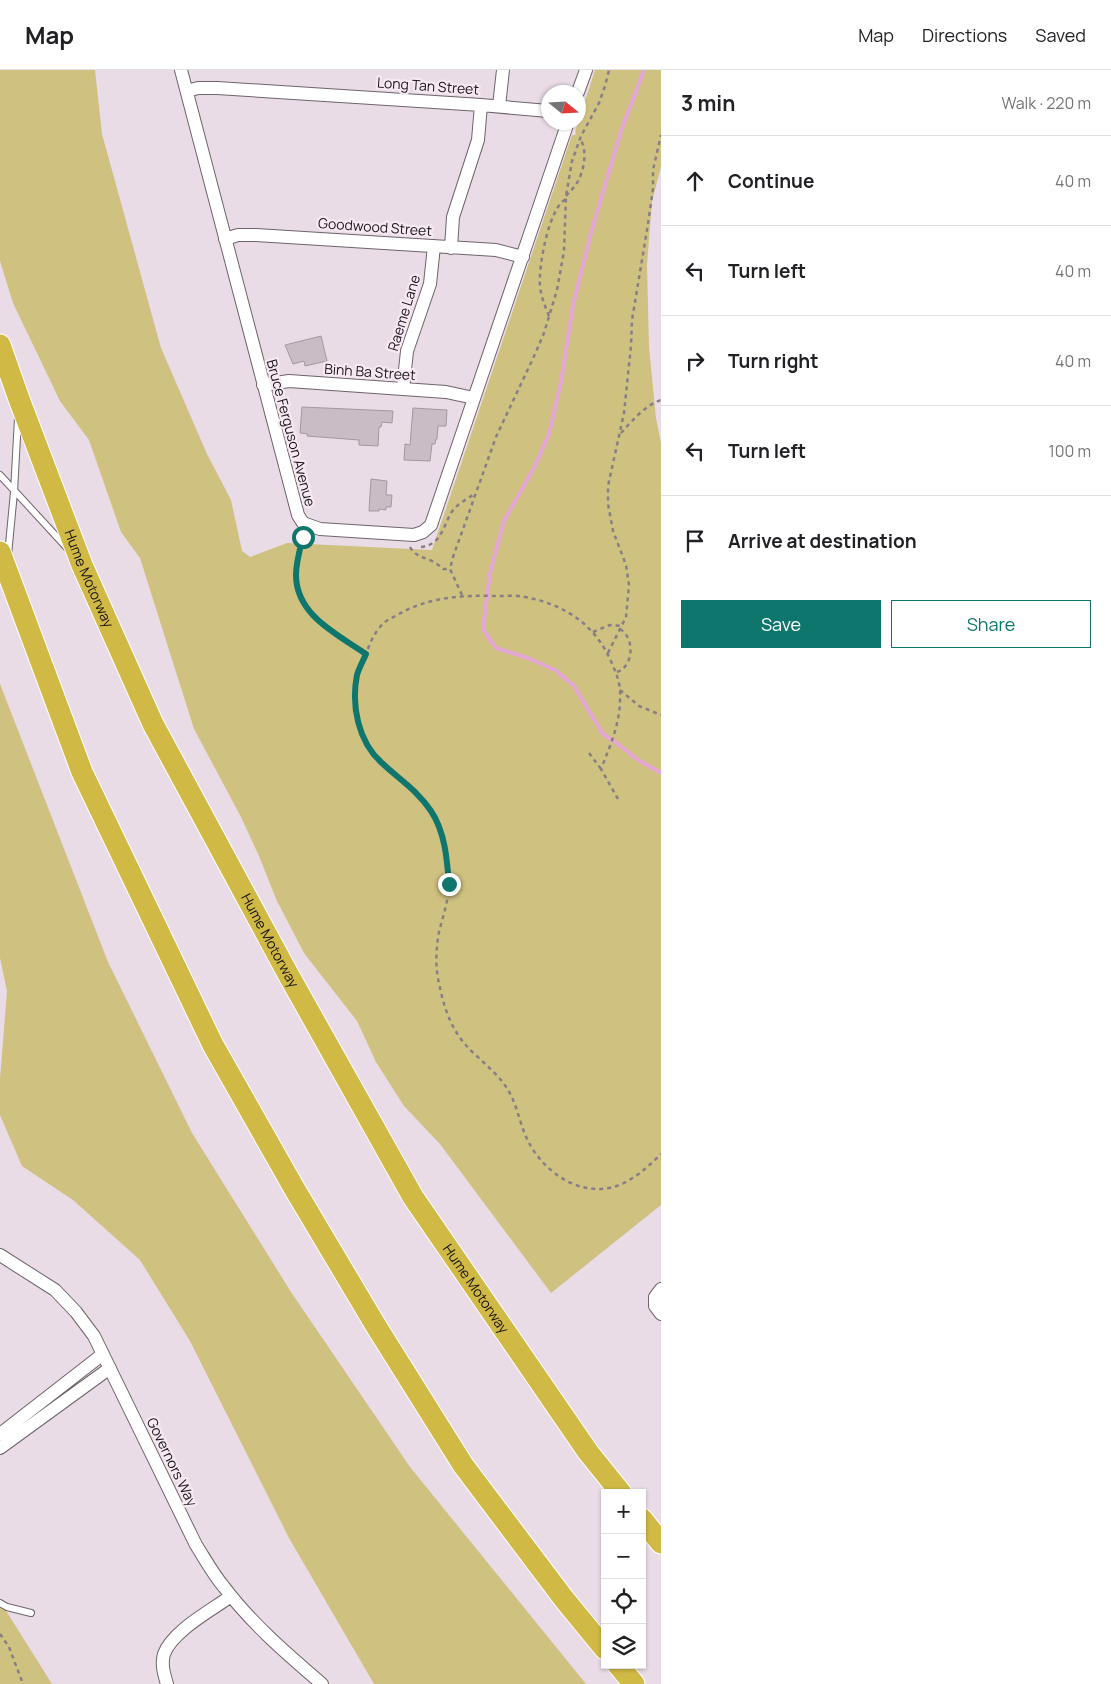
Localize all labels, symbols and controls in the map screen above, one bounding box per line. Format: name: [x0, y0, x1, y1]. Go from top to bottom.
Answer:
text: Map: [25, 18, 74, 51]
text: Map: [858, 23, 894, 47]
text: Directions: [922, 23, 1007, 47]
text: Saved: [1035, 23, 1086, 47]
street label: Long Tan Street: [376, 72, 480, 99]
north arrow: [541, 85, 586, 130]
text: 3 min: [681, 89, 735, 117]
text: Walk · 220 m: [1001, 92, 1091, 114]
icon: ahead: [681, 167, 709, 195]
text: Continue: [728, 168, 814, 194]
text: 40 m: [1055, 170, 1091, 192]
street label: Goodwood Street: [318, 213, 433, 240]
icon: left: [681, 257, 709, 285]
text: Turn left: [728, 258, 806, 284]
text: 40 m: [1055, 260, 1091, 282]
street label: Raeme Lane: [383, 272, 424, 353]
icon: right: [681, 347, 709, 375]
text: Turn right: [728, 348, 818, 374]
text: 40 m: [1055, 350, 1091, 372]
street label: Bruce Ferguson Avenue: [263, 357, 320, 509]
street label: Binh Ba Street: [324, 359, 417, 384]
icon: left: [681, 437, 709, 465]
text: Turn left: [728, 438, 806, 464]
text: 100 m: [1048, 440, 1091, 462]
route start: [292, 526, 315, 549]
street label: Hume Motorway: [60, 527, 119, 631]
icon: arrive: [681, 527, 709, 555]
text: Arrive at destination: [728, 528, 917, 554]
button: Save: [681, 600, 881, 648]
button: Share: [891, 600, 1091, 648]
route end: [438, 873, 461, 896]
street label: Hume Motorway: [237, 890, 304, 991]
street label: Hume Motorway: [439, 1240, 514, 1337]
street label: Governors Way: [143, 1414, 202, 1510]
map controls: [601, 1489, 646, 1669]
button: +: [601, 1489, 646, 1534]
button: −: [601, 1534, 646, 1579]
button: locate: [601, 1579, 646, 1624]
button: layers: [601, 1624, 646, 1669]

